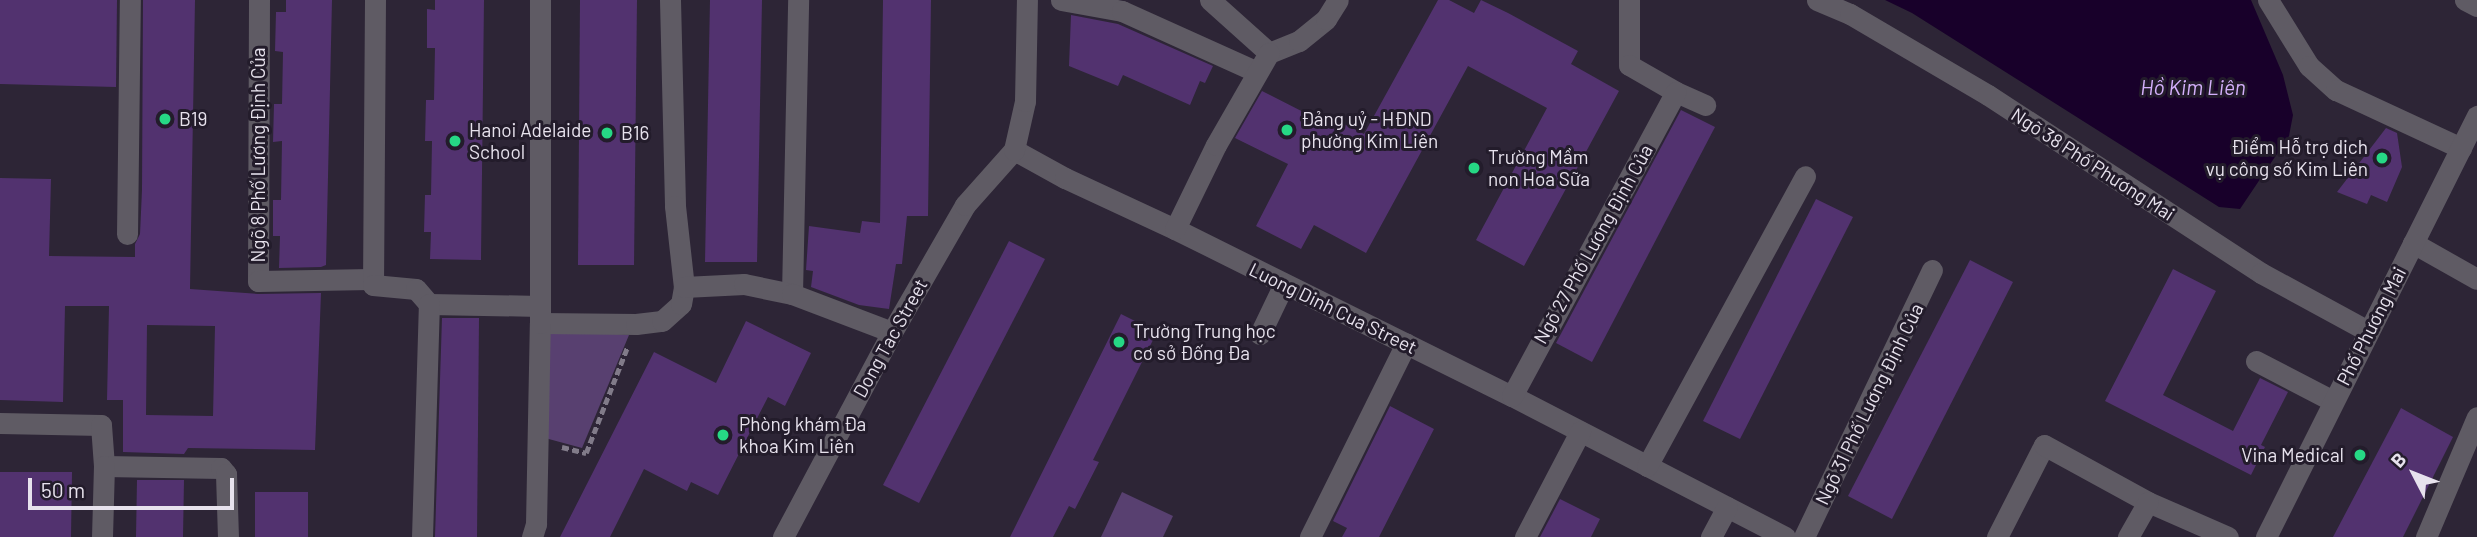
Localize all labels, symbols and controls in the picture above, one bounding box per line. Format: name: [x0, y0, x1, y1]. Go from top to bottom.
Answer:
street label: Ngõ 8 Phố Lương Định Của: [247, 47, 269, 263]
water label: Hồ Kim Liên: [2140, 74, 2246, 100]
street label: Ngõ 38 Phố Phương Mai: [2007, 103, 2179, 225]
place label: B19: [179, 108, 207, 130]
place label: Đảng uỷ - HĐND phường Kim Liên: [1301, 108, 1438, 152]
marker: B19: [157, 111, 173, 127]
place label: Hanoi Adelaide School: [469, 119, 591, 163]
place label: B16: [621, 122, 649, 144]
marker: Đảng uỷ - HĐND phường Kim Liên: [1279, 122, 1295, 138]
marker: B16: [599, 125, 615, 141]
marker: Hanoi Adelaide School: [447, 133, 463, 149]
place label: Điểm Hỗ trợ dịch vụ công số Kim Liên: [2206, 136, 2368, 180]
street label: Ngõ 27 Phố Lương Định Của: [1529, 140, 1657, 348]
place label: Trường Mầm non Hoa Sữa: [1488, 146, 1590, 190]
marker: Điểm Hỗ trợ dịch vụ công số Kim Liên: [2374, 150, 2390, 166]
marker: Trường Mầm non Hoa Sữa: [1466, 160, 1482, 176]
street label: Luong Dinh Cua Street: [1246, 258, 1420, 358]
street label: Phố Phương Mai: [2331, 263, 2411, 389]
street label: Dong Tac Street: [848, 275, 932, 401]
street label: Ngõ 31 Phố Lương Định Của: [1810, 299, 1928, 509]
place label: Trường Trung học cơ sở Đống Đa: [1133, 320, 1276, 364]
marker: Trường Trung học cơ sở Đống Đa: [1111, 334, 1127, 350]
place label: Phòng khám Đa khoa Kim Liên: [739, 413, 866, 457]
marker: Phòng khám Đa khoa Kim Liên: [713, 425, 733, 445]
north arrow: [2379, 439, 2449, 509]
place label: Vina Medical: [2241, 444, 2344, 466]
marker: Vina Medical: [2350, 445, 2370, 465]
text: B: [2386, 448, 2411, 472]
scale bar: [32, 463, 238, 507]
text: 50 m: [41, 477, 85, 502]

